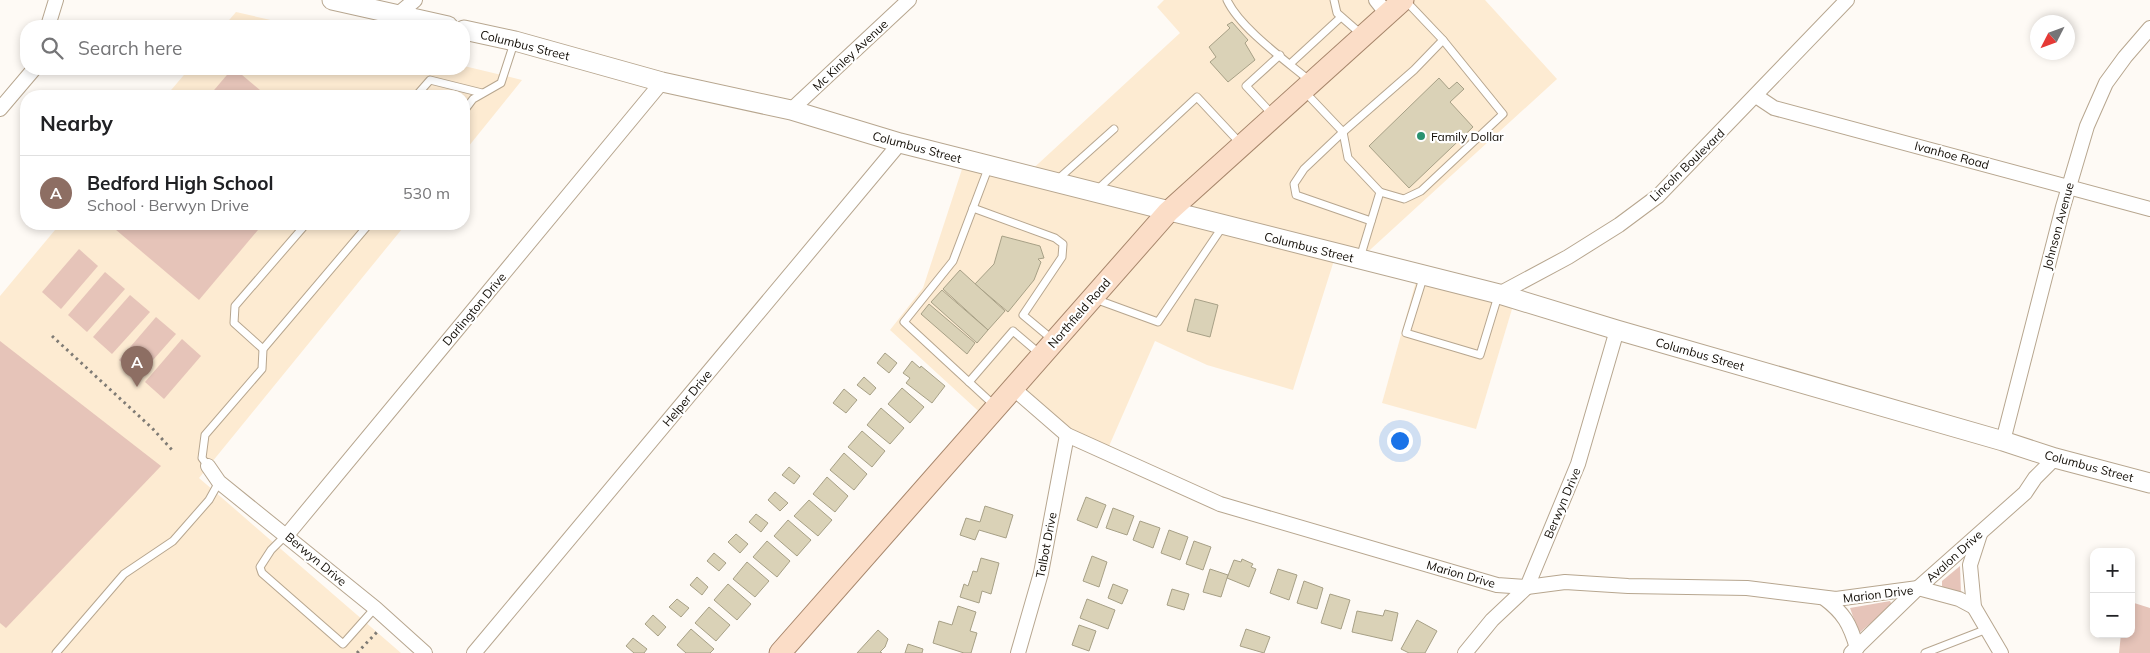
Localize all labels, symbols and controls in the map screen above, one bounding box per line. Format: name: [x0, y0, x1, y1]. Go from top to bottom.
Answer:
north arrow: [2030, 15, 2075, 60]
street label: Mc Kinley Avenue: [809, 16, 891, 94]
search box: [20, 20, 470, 75]
street label: Columbus Street: [479, 27, 571, 63]
icon: search: [38, 34, 66, 62]
text: Search here: [78, 36, 182, 60]
text: Nearby: [40, 110, 113, 136]
street label: Lincoln Boulevard: [1646, 125, 1728, 205]
street label: Columbus Street: [871, 128, 963, 166]
place label: Family Dollar: [1431, 129, 1504, 144]
marker: Family Dollar: [1415, 130, 1427, 142]
street label: Ivanhoe Road: [1913, 138, 1991, 172]
text: Bedford High School: [87, 171, 274, 195]
street label: Johnson Avenue: [2039, 181, 2077, 271]
text: A: [50, 183, 62, 203]
text: 530 m: [403, 183, 450, 203]
text: School · Berwyn Drive: [87, 195, 249, 215]
street label: Columbus Street: [1263, 229, 1355, 265]
street label: Darlington Drive: [439, 269, 509, 349]
street label: Northfield Road: [1045, 275, 1113, 351]
street label: Columbus Street: [1654, 334, 1746, 374]
pin: A: [121, 346, 153, 387]
street label: Helper Drive: [659, 367, 715, 429]
your location: [1387, 428, 1413, 454]
street label: Columbus Street: [2043, 447, 2135, 485]
street label: Berwyn Drive: [1540, 465, 1584, 541]
street label: Talbot Drive: [1032, 511, 1060, 579]
street label: Avalon Drive: [1923, 527, 1985, 585]
street label: Berwyn Drive: [282, 529, 350, 589]
map controls: [2090, 548, 2135, 638]
button: +: [2090, 548, 2135, 593]
street label: Marion Drive: [1425, 557, 1497, 591]
street label: Marion Drive: [1842, 582, 1914, 606]
button: −: [2090, 593, 2135, 638]

